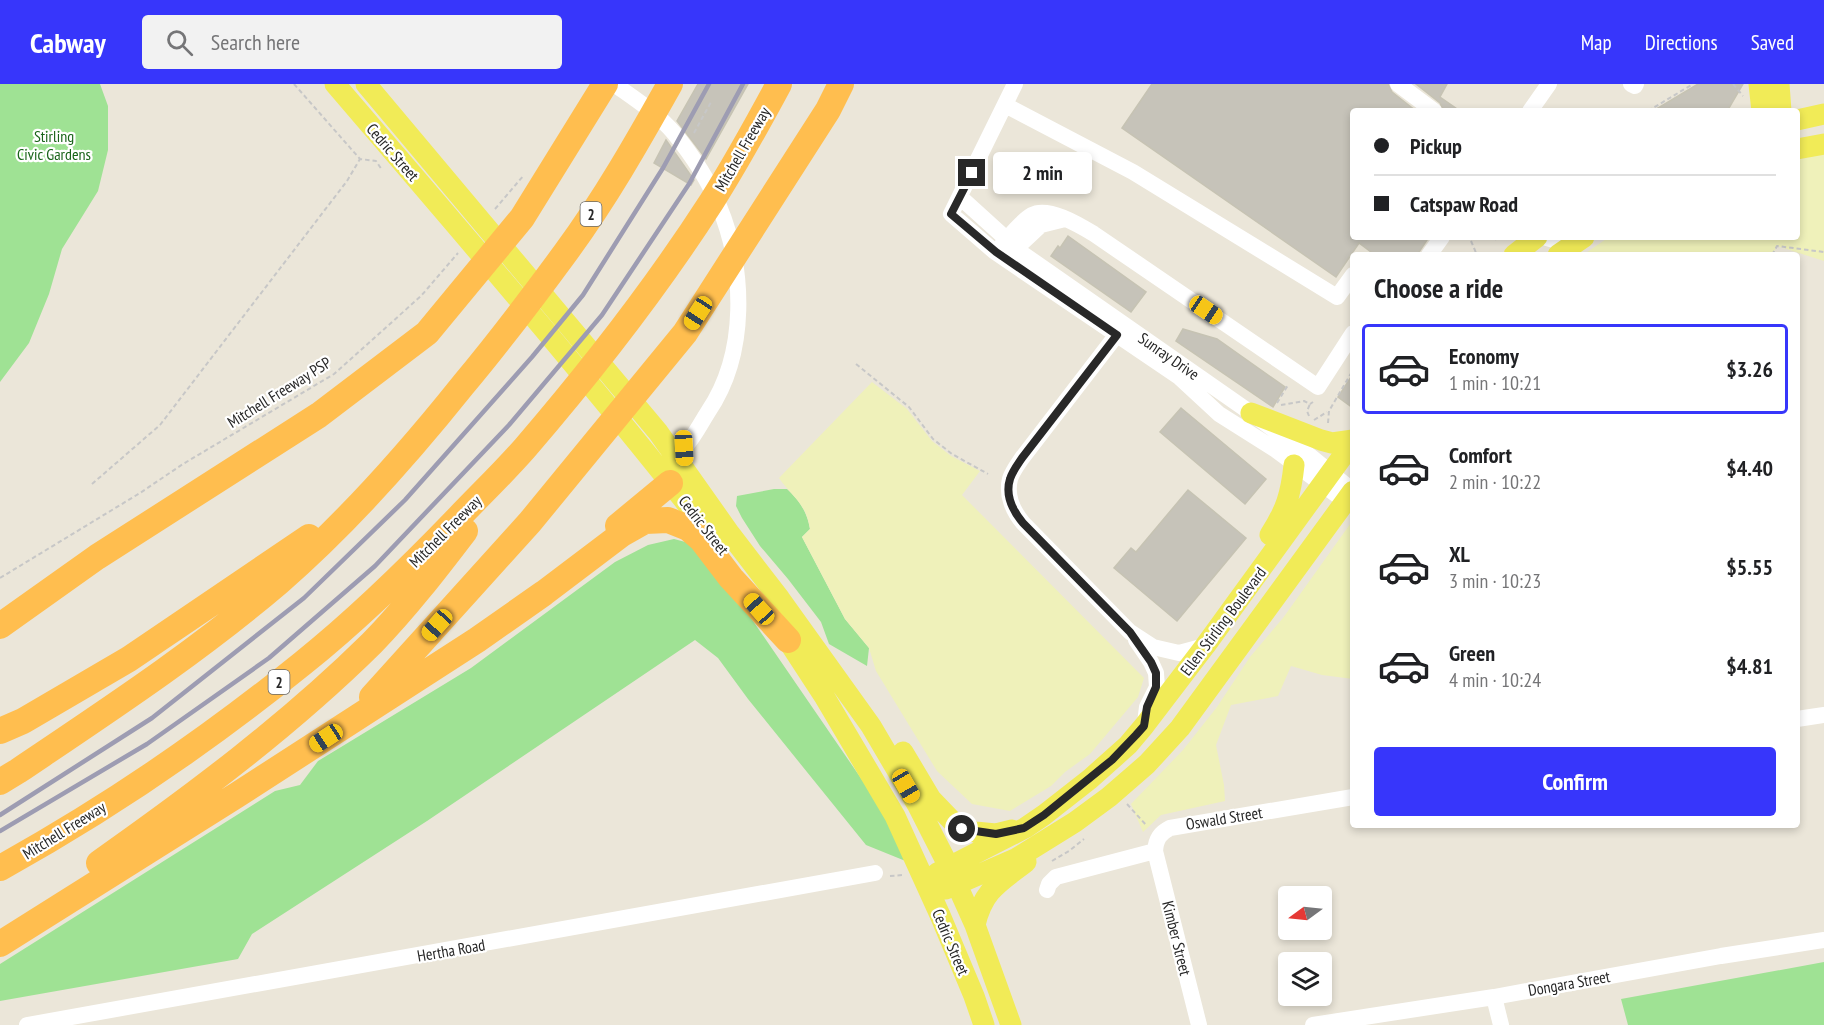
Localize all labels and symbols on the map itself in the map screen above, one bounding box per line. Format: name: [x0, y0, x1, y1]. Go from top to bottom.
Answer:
street label: Mitchell Freeway: [710, 103, 774, 195]
street label: Cedric Street: [362, 119, 424, 185]
park label: Stirling Civic Gardens: [17, 126, 91, 164]
callout: 2 min: [993, 152, 1092, 194]
route end: [958, 159, 985, 186]
road number: 2: [580, 202, 602, 226]
car: [1186, 292, 1226, 328]
car: [681, 293, 715, 333]
street label: Sunray Drive: [1135, 328, 1203, 384]
street label: Mitchell Freeway PSP: [224, 352, 334, 432]
car: [674, 430, 694, 466]
street label: Mitchell Freeway: [405, 491, 485, 571]
street label: Cedric Street: [675, 491, 734, 559]
street label: Ellen Stirling Boulevard: [1176, 563, 1270, 679]
car: [740, 590, 778, 628]
car: [418, 606, 456, 644]
road number: 2: [268, 670, 290, 694]
car: [306, 721, 346, 755]
car: [889, 766, 923, 806]
street label: Mitchell Freeway: [19, 797, 109, 863]
street label: Oswald Street: [1184, 802, 1264, 834]
route start: [948, 815, 975, 842]
north arrow: [1278, 886, 1332, 940]
street label: Kimber Street: [1158, 899, 1196, 978]
street label: Cedric Street: [928, 906, 974, 979]
street label: Hertha Road: [416, 934, 487, 966]
street label: Dongara Street: [1526, 966, 1612, 1000]

